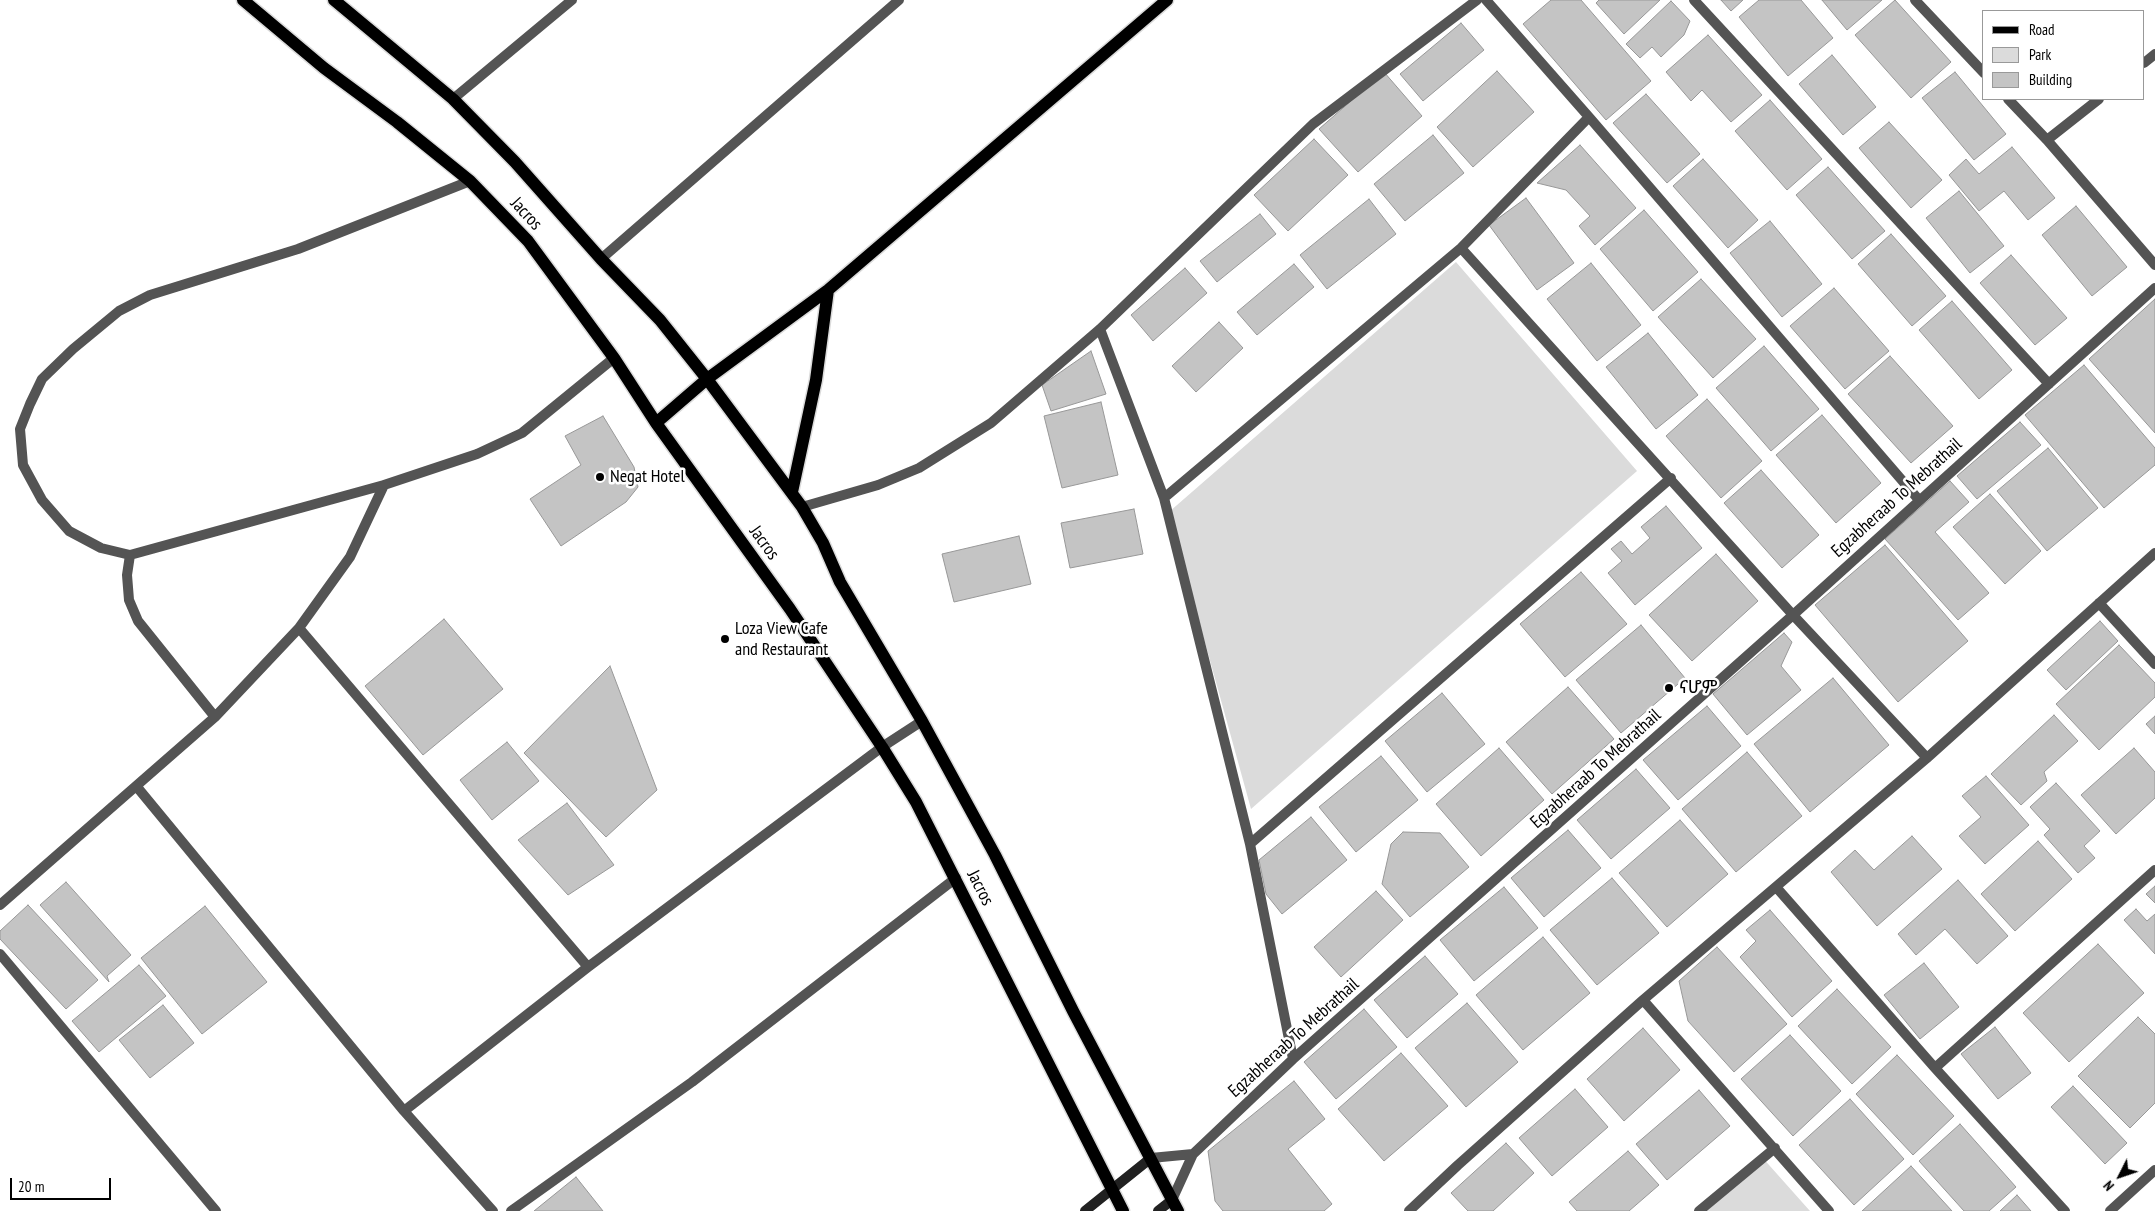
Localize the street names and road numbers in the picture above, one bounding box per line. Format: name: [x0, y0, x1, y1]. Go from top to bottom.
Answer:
street label: Jacros: [506, 193, 546, 235]
street label: Egzabheraab To Mebrathail: [1827, 434, 1967, 562]
street label: Jacros: [744, 522, 784, 564]
street label: Egzabheraab To Mebrathail: [1526, 705, 1666, 833]
street label: Jacros: [962, 867, 998, 909]
street label: Egzabheraab To Mebrathail: [1224, 974, 1364, 1102]

